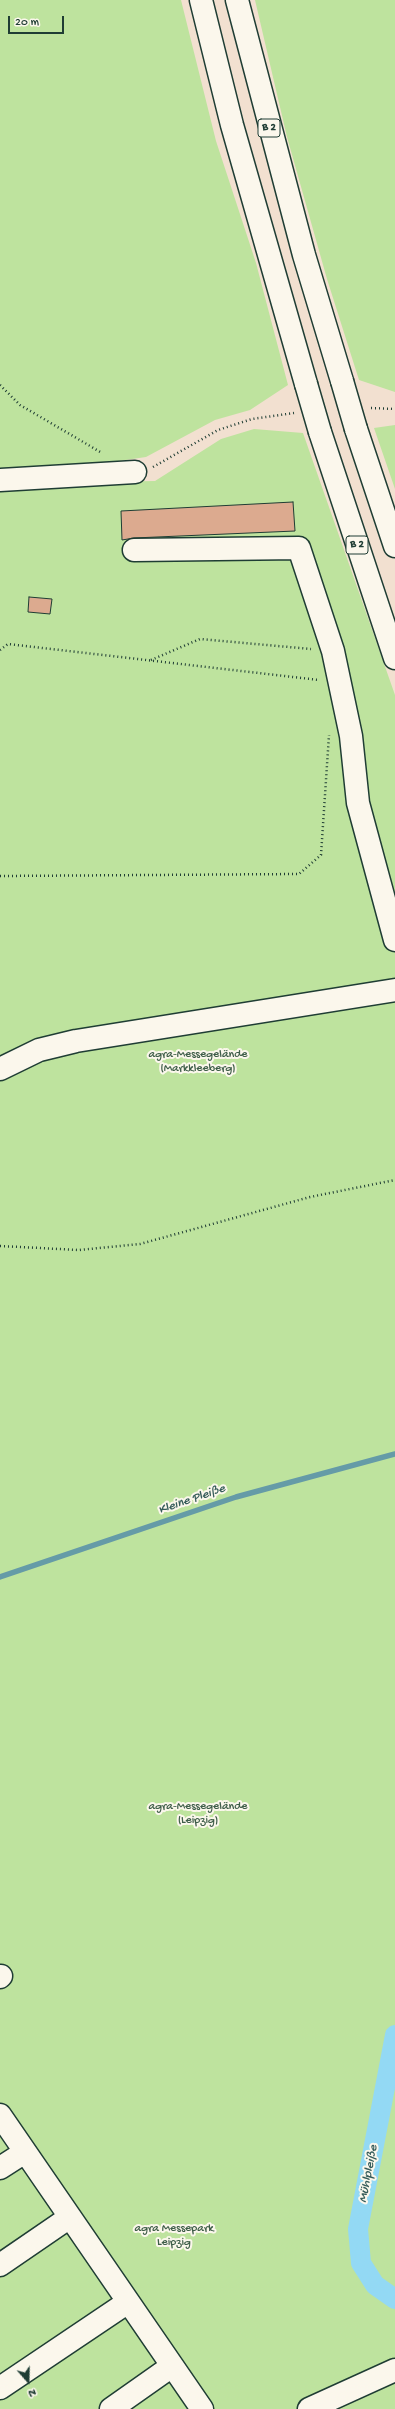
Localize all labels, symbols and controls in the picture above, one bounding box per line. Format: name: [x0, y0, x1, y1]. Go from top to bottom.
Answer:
scale bar: [10, 8, 66, 34]
text: 20 m: [15, 16, 39, 30]
road number: B 2: [258, 119, 280, 137]
road number: B 2: [346, 536, 368, 554]
park label: agra-Messegelände (Markkleeberg): [149, 1048, 247, 1076]
water label: Kleine Pleiße: [157, 1481, 227, 1519]
park label: agra-Messegelände (Leipzig): [149, 1800, 247, 1828]
water label: Mühlpleiße: [356, 2144, 382, 2204]
park label: agra Messepark Leipzig: [135, 2222, 213, 2250]
north arrow: [8, 2361, 48, 2401]
text: N: [27, 2385, 38, 2399]

